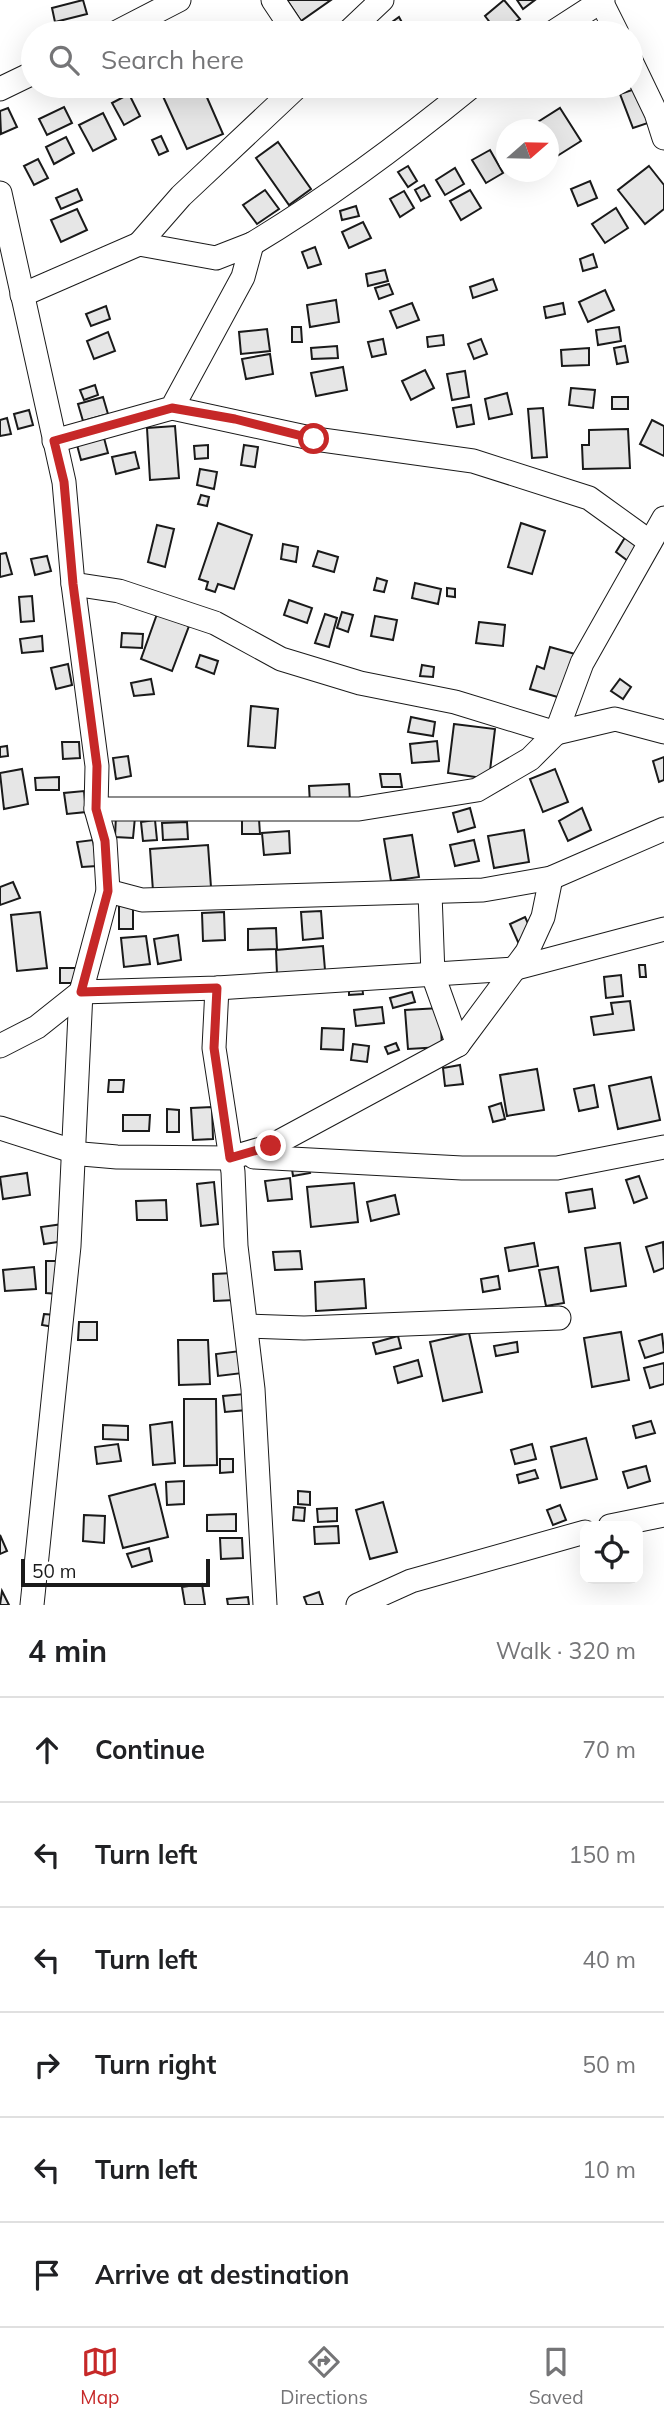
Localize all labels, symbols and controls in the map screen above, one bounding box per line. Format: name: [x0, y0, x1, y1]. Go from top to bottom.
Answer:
search box: [21, 21, 643, 98]
icon: search: [45, 41, 83, 79]
text: Search here: [101, 43, 244, 76]
north arrow: [496, 119, 559, 182]
route start: [298, 423, 329, 454]
route end: [255, 1130, 286, 1161]
map controls: [580, 1521, 643, 1584]
button: locate: [580, 1521, 643, 1584]
scale bar: [21, 1556, 210, 1588]
text: 50 m: [32, 1559, 76, 1583]
text: 4 min: [28, 1632, 107, 1670]
text: Walk · 320 m: [496, 1636, 636, 1665]
icon: ahead: [28, 1731, 66, 1769]
text: Continue: [95, 1733, 205, 1766]
text: 70 m: [582, 1735, 636, 1764]
icon: left: [28, 1836, 66, 1874]
text: Turn left: [95, 1838, 197, 1871]
text: 150 m: [568, 1840, 636, 1869]
icon: left: [28, 1941, 66, 1979]
text: Turn left: [95, 1943, 197, 1976]
text: 40 m: [582, 1945, 636, 1974]
icon: right: [28, 2046, 66, 2084]
text: Turn right: [95, 2048, 216, 2081]
text: 50 m: [582, 2050, 636, 2079]
icon: left: [28, 2151, 66, 2189]
text: Turn left: [95, 2153, 197, 2186]
text: 10 m: [582, 2155, 636, 2184]
icon: arrive: [28, 2256, 66, 2294]
text: Arrive at destination: [95, 2258, 350, 2291]
tab: Map: [80, 2343, 119, 2409]
tab: Directions: [280, 2343, 368, 2409]
tab: Saved: [529, 2343, 584, 2409]

